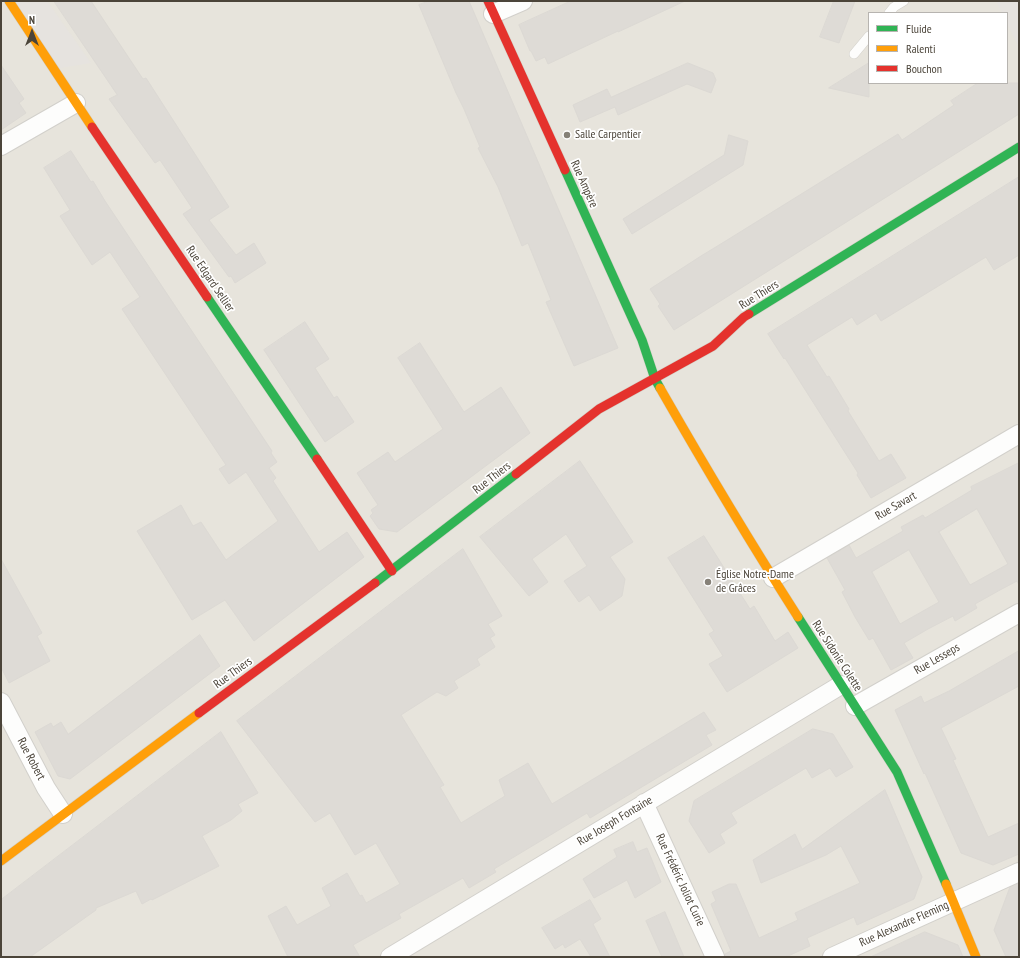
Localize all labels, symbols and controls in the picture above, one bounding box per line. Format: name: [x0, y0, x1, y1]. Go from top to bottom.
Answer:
north arrow: [12, 12, 52, 52]
legend: [868, 12, 1008, 84]
text: N: [29, 13, 35, 27]
text: Fluide: [906, 21, 932, 36]
text: Ralenti: [906, 41, 935, 56]
text: Bouchon: [906, 61, 942, 76]
place label: Salle Carpentier: [575, 128, 641, 142]
marker: Salle Carpentier: [562, 130, 572, 140]
street label: Rue Ampère: [567, 158, 601, 210]
street label: Rue Edgard Sellier: [183, 243, 237, 315]
street label: Rue Thiers: [737, 277, 781, 313]
street label: Rue Thiers: [470, 459, 514, 497]
street label: Rue Savart: [873, 489, 919, 523]
place label: Église Notre-Dame de Grâces: [716, 568, 794, 596]
marker: Église Notre-Dame de Grâces: [703, 577, 713, 587]
street label: Rue Sidonie Colette: [809, 618, 865, 694]
street label: Rue Lesseps: [912, 640, 962, 678]
street label: Rue Thiers: [211, 654, 255, 692]
street label: Rue Robert: [14, 735, 48, 783]
street label: Rue Joseph Fontaine: [575, 793, 655, 849]
street label: Rue Frédéric Joliot Curie: [652, 831, 708, 929]
street label: Rue Alexandre Fleming: [857, 898, 951, 950]

